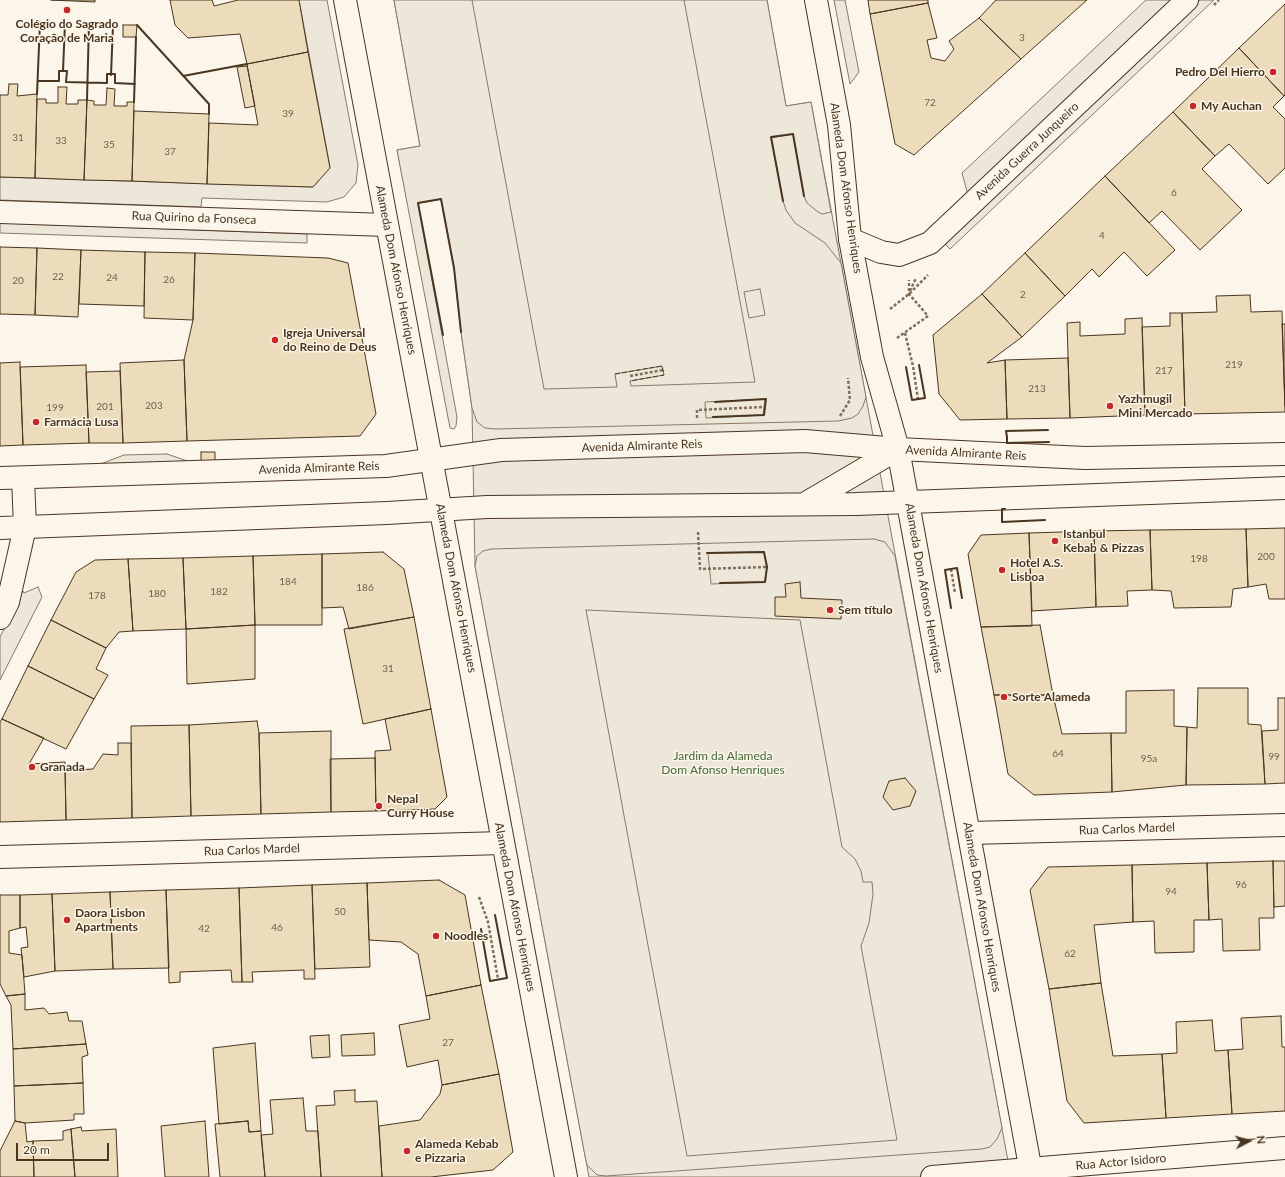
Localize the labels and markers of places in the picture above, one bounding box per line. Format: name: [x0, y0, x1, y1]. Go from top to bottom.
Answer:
marker: Colégio do Sagrado Coração de Maria: [62, 5, 72, 15]
place label: Colégio do Sagrado Coração de Maria: [15, 17, 119, 45]
place label: Pedro Del Hierro: [1175, 65, 1265, 79]
marker: Pedro Del Hierro: [1268, 67, 1278, 77]
place label: My Auchan: [1201, 99, 1262, 113]
marker: My Auchan: [1188, 101, 1198, 111]
place label: Igreja Universal do Reino de Deus: [283, 326, 377, 354]
marker: Igreja Universal do Reino de Deus: [270, 335, 280, 345]
place label: Yazhmugil Mini Mercado: [1118, 392, 1192, 420]
marker: Yazhmugil Mini Mercado: [1105, 401, 1115, 411]
place label: Farmácia Lusa: [44, 415, 119, 429]
marker: Farmácia Lusa: [31, 417, 41, 427]
place label: Istanbul Kebab & Pizzas: [1063, 527, 1144, 555]
marker: Istanbul Kebab & Pizzas: [1050, 536, 1060, 546]
place label: Hotel A.S. Lisboa: [1010, 556, 1063, 584]
marker: Hotel A.S. Lisboa: [997, 565, 1007, 575]
place label: Sem título: [838, 603, 893, 617]
marker: Sem título: [825, 605, 835, 615]
place label: Sorte Alameda: [1012, 690, 1090, 704]
marker: Sorte Alameda: [999, 692, 1009, 702]
place label: Granada: [40, 760, 85, 774]
marker: Granada: [27, 762, 37, 772]
place label: Nepal Curry House: [387, 792, 454, 820]
marker: Nepal Curry House: [374, 801, 384, 811]
place label: Daora Lisbon Apartments: [75, 906, 145, 934]
marker: Daora Lisbon Apartments: [62, 915, 72, 925]
place label: Noodles: [444, 929, 488, 943]
marker: Noodles: [431, 931, 441, 941]
place label: Alameda Kebab e Pizzaria: [415, 1137, 499, 1165]
marker: Alameda Kebab e Pizzaria: [402, 1146, 412, 1156]

